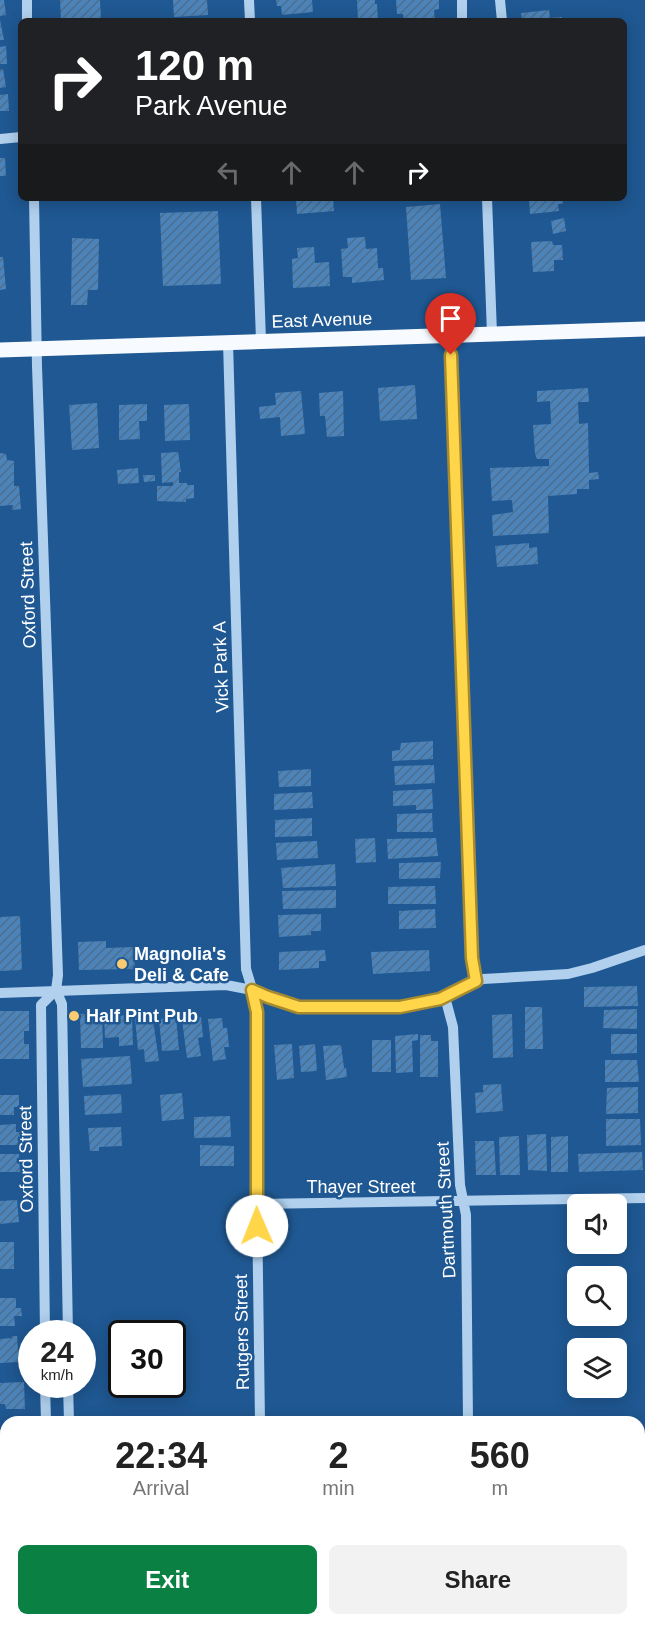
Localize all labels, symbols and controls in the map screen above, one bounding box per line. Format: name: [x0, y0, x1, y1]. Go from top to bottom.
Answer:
icon: right: [36, 42, 114, 120]
text: 120 m: [135, 42, 254, 89]
text: Park Avenue: [135, 91, 288, 121]
icon: left: [212, 156, 245, 189]
icon: ahead: [275, 156, 308, 189]
icon: ahead: [338, 156, 371, 189]
icon: right: [401, 156, 434, 189]
pin: [425, 293, 476, 355]
icon: arrive: [434, 302, 467, 335]
street label: East Avenue: [271, 308, 373, 332]
street label: Oxford Street: [16, 541, 40, 649]
street label: Vick Park A: [209, 621, 233, 713]
place label: Magnolia's Deli & Cafe: [134, 944, 229, 985]
marker: Magnolia's Deli & Cafe: [115, 957, 129, 971]
place label: Half Pint Pub: [86, 1006, 198, 1026]
marker: Half Pint Pub: [67, 1009, 81, 1023]
street label: Oxford Street: [15, 1105, 37, 1213]
street label: Dartmouth Street: [432, 1141, 460, 1279]
street label: Thayer Street: [306, 1177, 416, 1197]
position arrow: [225, 1194, 289, 1258]
map controls: [567, 1194, 627, 1398]
button: sound: [567, 1194, 627, 1254]
button: search: [567, 1266, 627, 1326]
street label: Rutgers Street: [231, 1274, 253, 1390]
speed limit sign: 30: [108, 1320, 186, 1398]
text: 24: [40, 1335, 74, 1368]
button: layers: [567, 1338, 627, 1398]
text: km/h: [41, 1366, 73, 1383]
text: 22:34: [115, 1435, 207, 1476]
text: 2: [328, 1435, 348, 1476]
text: 560: [470, 1435, 530, 1476]
text: Arrival: [133, 1477, 190, 1499]
text: min: [322, 1477, 355, 1499]
text: m: [491, 1477, 508, 1499]
button: Exit: [18, 1545, 317, 1614]
button: Share: [329, 1545, 627, 1614]

